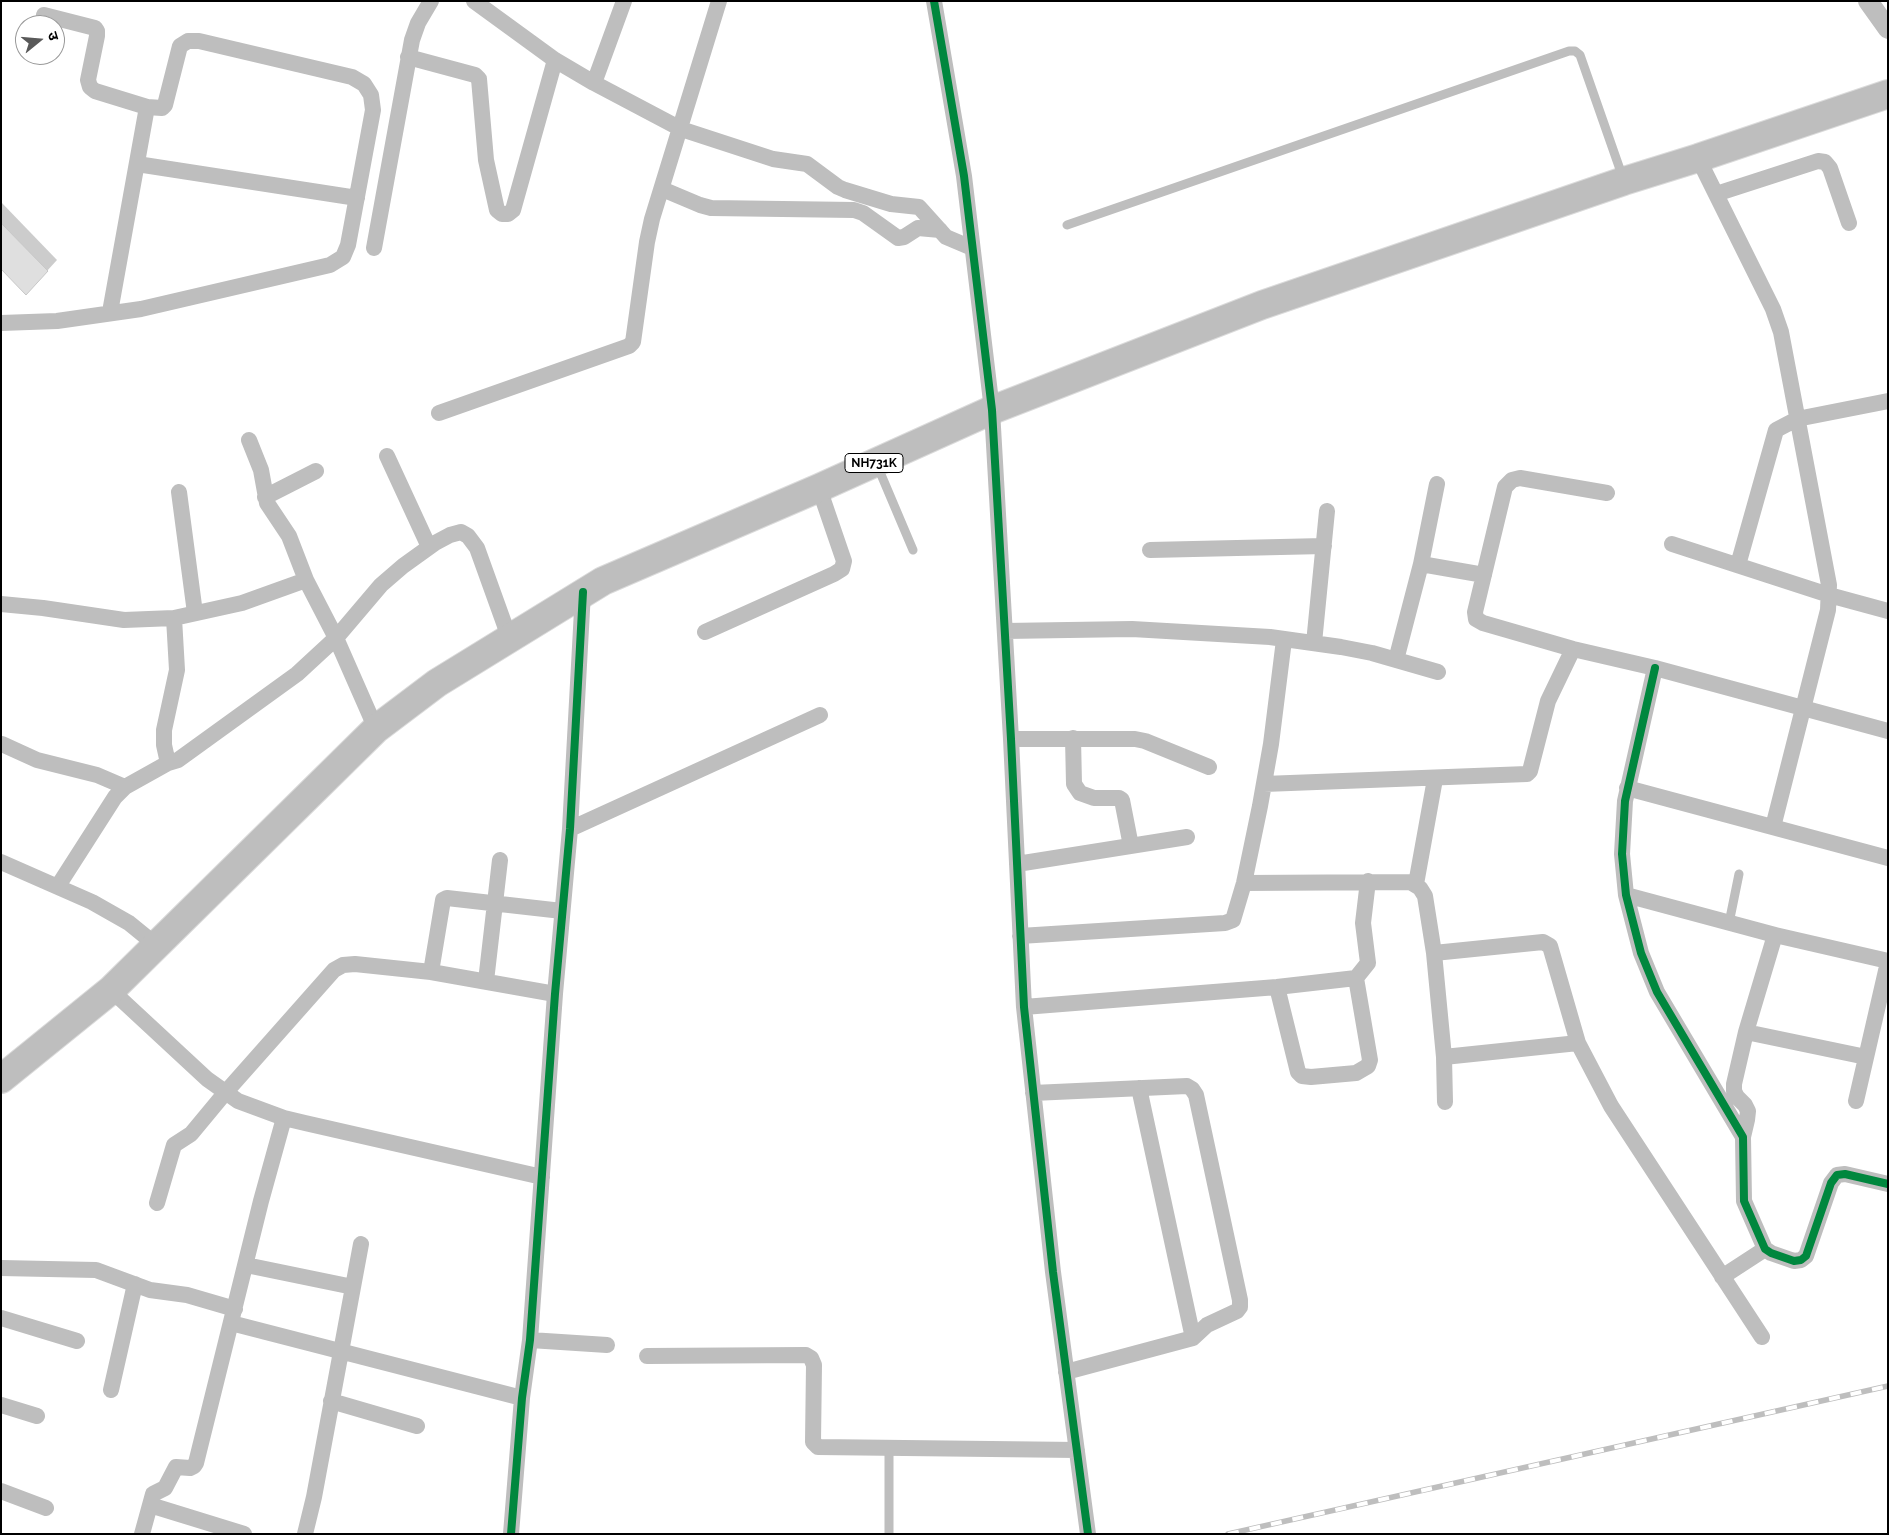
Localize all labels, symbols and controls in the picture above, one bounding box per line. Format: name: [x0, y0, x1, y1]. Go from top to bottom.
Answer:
north arrow: [15, 15, 65, 65]
text: उ: [45, 30, 62, 42]
road number: NH731K: [845, 453, 903, 472]

